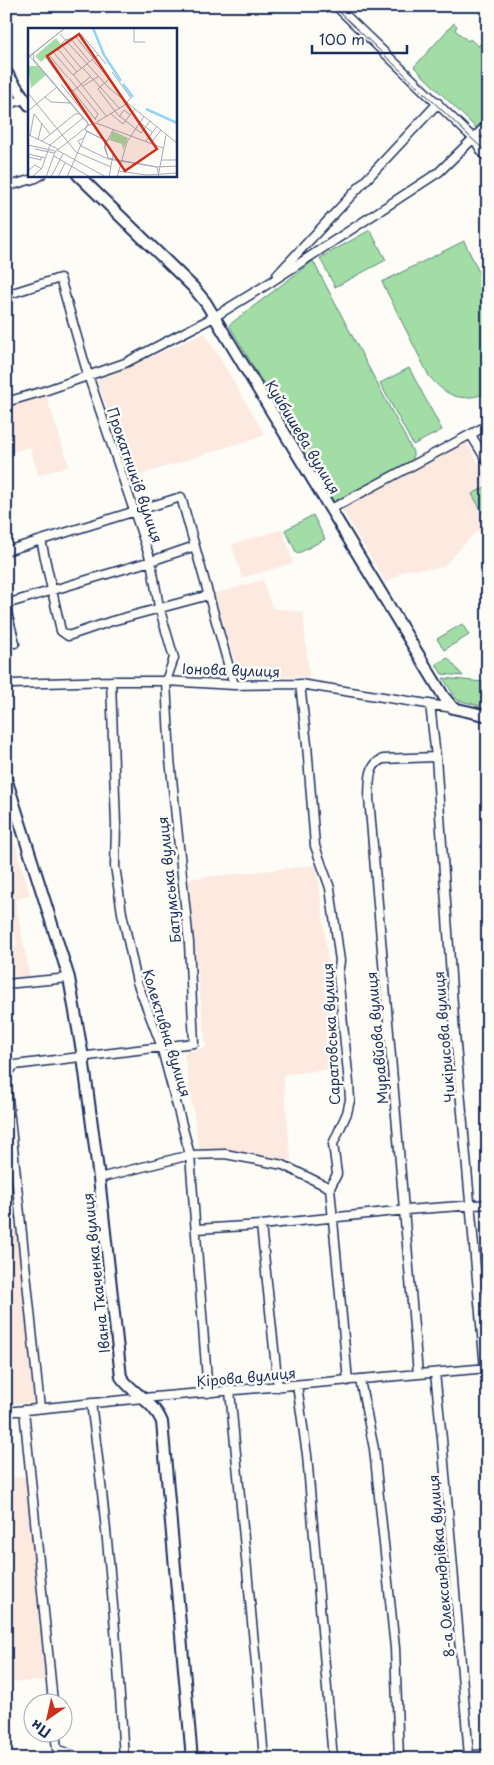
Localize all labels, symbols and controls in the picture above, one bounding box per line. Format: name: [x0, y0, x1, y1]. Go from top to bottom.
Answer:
scale bar: [312, 22, 406, 54]
text: 100 m: [319, 27, 365, 50]
inset map: [28, 28, 176, 176]
street label: Куйбишева вулиця: [261, 376, 345, 498]
street label: Прокатників вулиця: [102, 404, 168, 546]
street label: Іонова вулиця: [182, 658, 280, 682]
street label: Батумська вулиця: [152, 816, 186, 944]
street label: Саратовська вулиця: [317, 962, 345, 1106]
street label: Колективна вулиця: [138, 966, 196, 1100]
street label: Чикірисова вулиця: [428, 970, 460, 1104]
street label: Муравйова вулиця: [361, 971, 393, 1105]
street label: Івана Ткаченка вулиця: [77, 1192, 115, 1354]
street label: Кірова вулиця: [195, 1362, 297, 1392]
street label: 8-а Олександрівка вулиця: [423, 1474, 459, 1658]
north arrow: [22, 1692, 72, 1742]
text: Пн: [26, 1715, 55, 1744]

